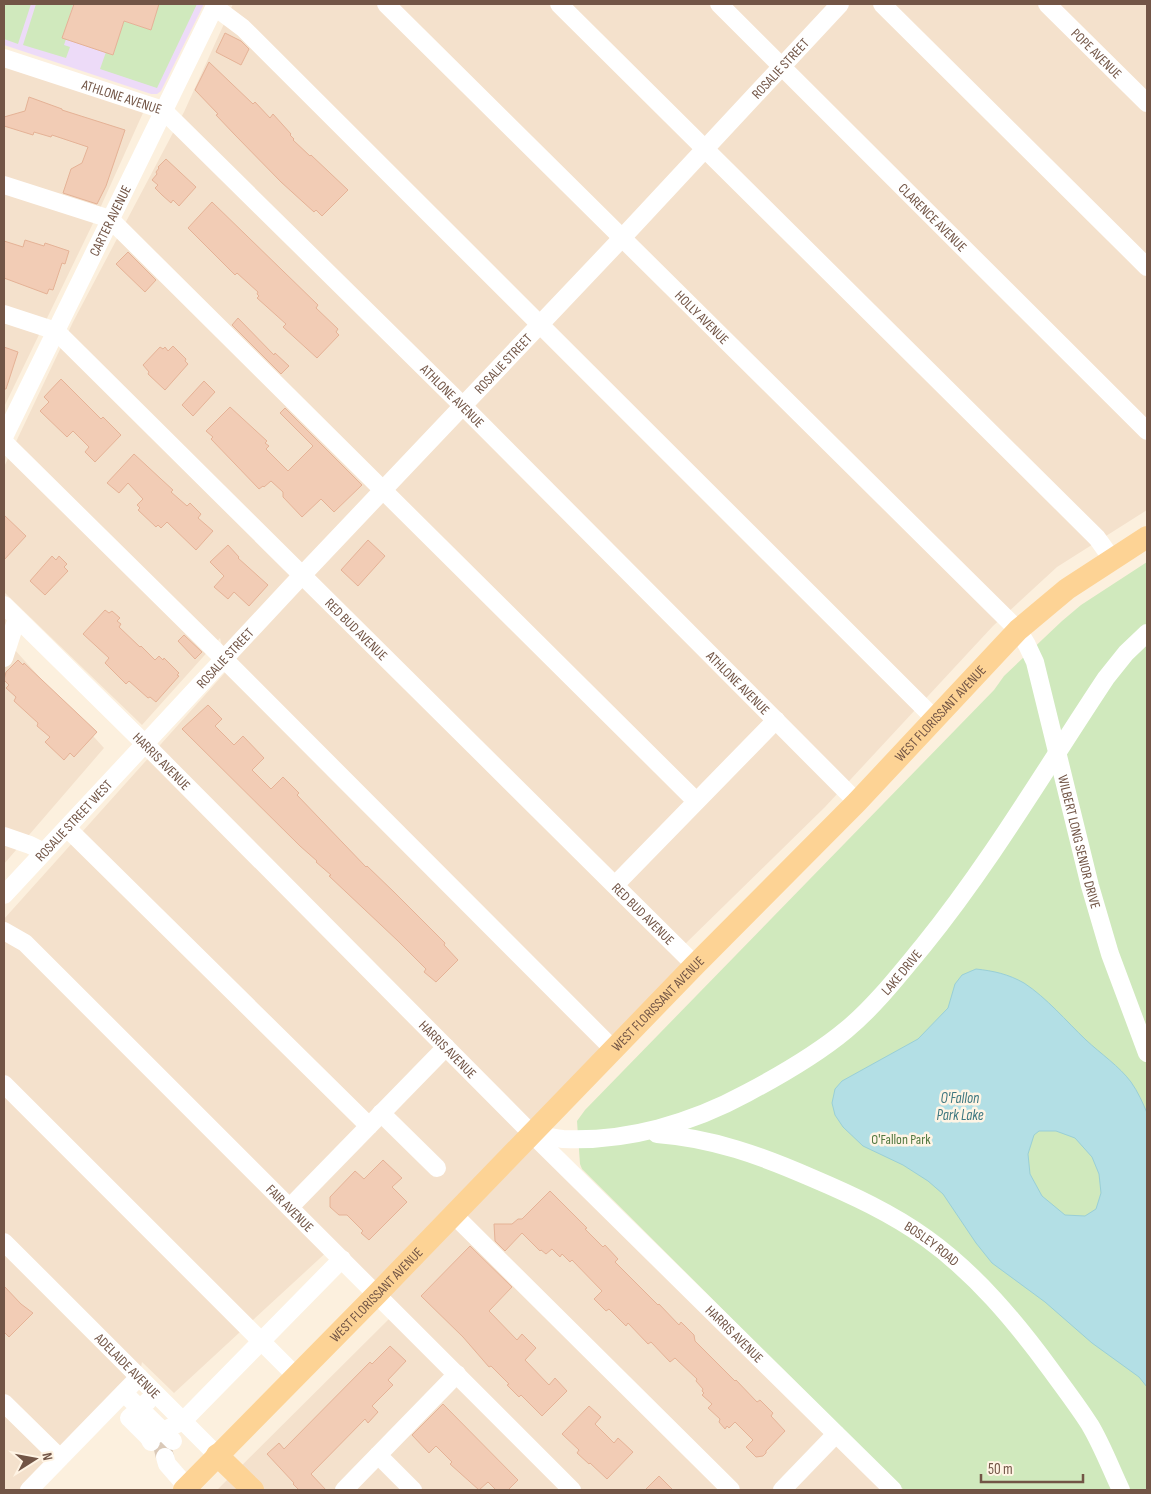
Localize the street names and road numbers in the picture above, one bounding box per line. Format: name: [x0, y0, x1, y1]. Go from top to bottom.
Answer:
street label: POPE AVENUE: [1068, 25, 1126, 82]
street label: ROSALIE STREET: [748, 34, 813, 102]
street label: ATHLONE AVENUE: [79, 75, 164, 118]
street label: CLARENCE AVENUE: [895, 180, 971, 255]
street label: CARTER AVENUE: [85, 182, 135, 259]
street label: HOLLY AVENUE: [672, 287, 733, 348]
street label: ROSALIE STREET: [470, 330, 536, 397]
street label: ATHLONE AVENUE: [416, 360, 488, 431]
street label: RED BUD AVENUE: [322, 595, 391, 664]
street label: ROSALIE STREET: [193, 624, 257, 692]
street label: ATHLONE AVENUE: [702, 647, 774, 718]
street label: WEST FLORISSANT AVENUE: [891, 661, 989, 765]
street label: HARRIS AVENUE: [130, 729, 194, 794]
street label: WILBERT LONG SENIOR DRIVE: [1055, 773, 1105, 911]
street label: ROSALIE STREET WEST: [31, 776, 116, 865]
street label: RED BUD AVENUE: [608, 879, 678, 948]
street label: LAKE DRIVE: [877, 946, 925, 998]
street label: WEST FLORISSANT AVENUE: [608, 952, 708, 1055]
street label: HARRIS AVENUE: [416, 1017, 480, 1082]
street label: FAIR AVENUE: [263, 1181, 318, 1236]
street label: BOSLEY ROAD: [901, 1217, 963, 1270]
street label: WEST FLORISSANT AVENUE: [326, 1243, 426, 1346]
street label: HARRIS AVENUE: [702, 1302, 767, 1366]
street label: ADELAIDE AVENUE: [91, 1329, 164, 1402]

